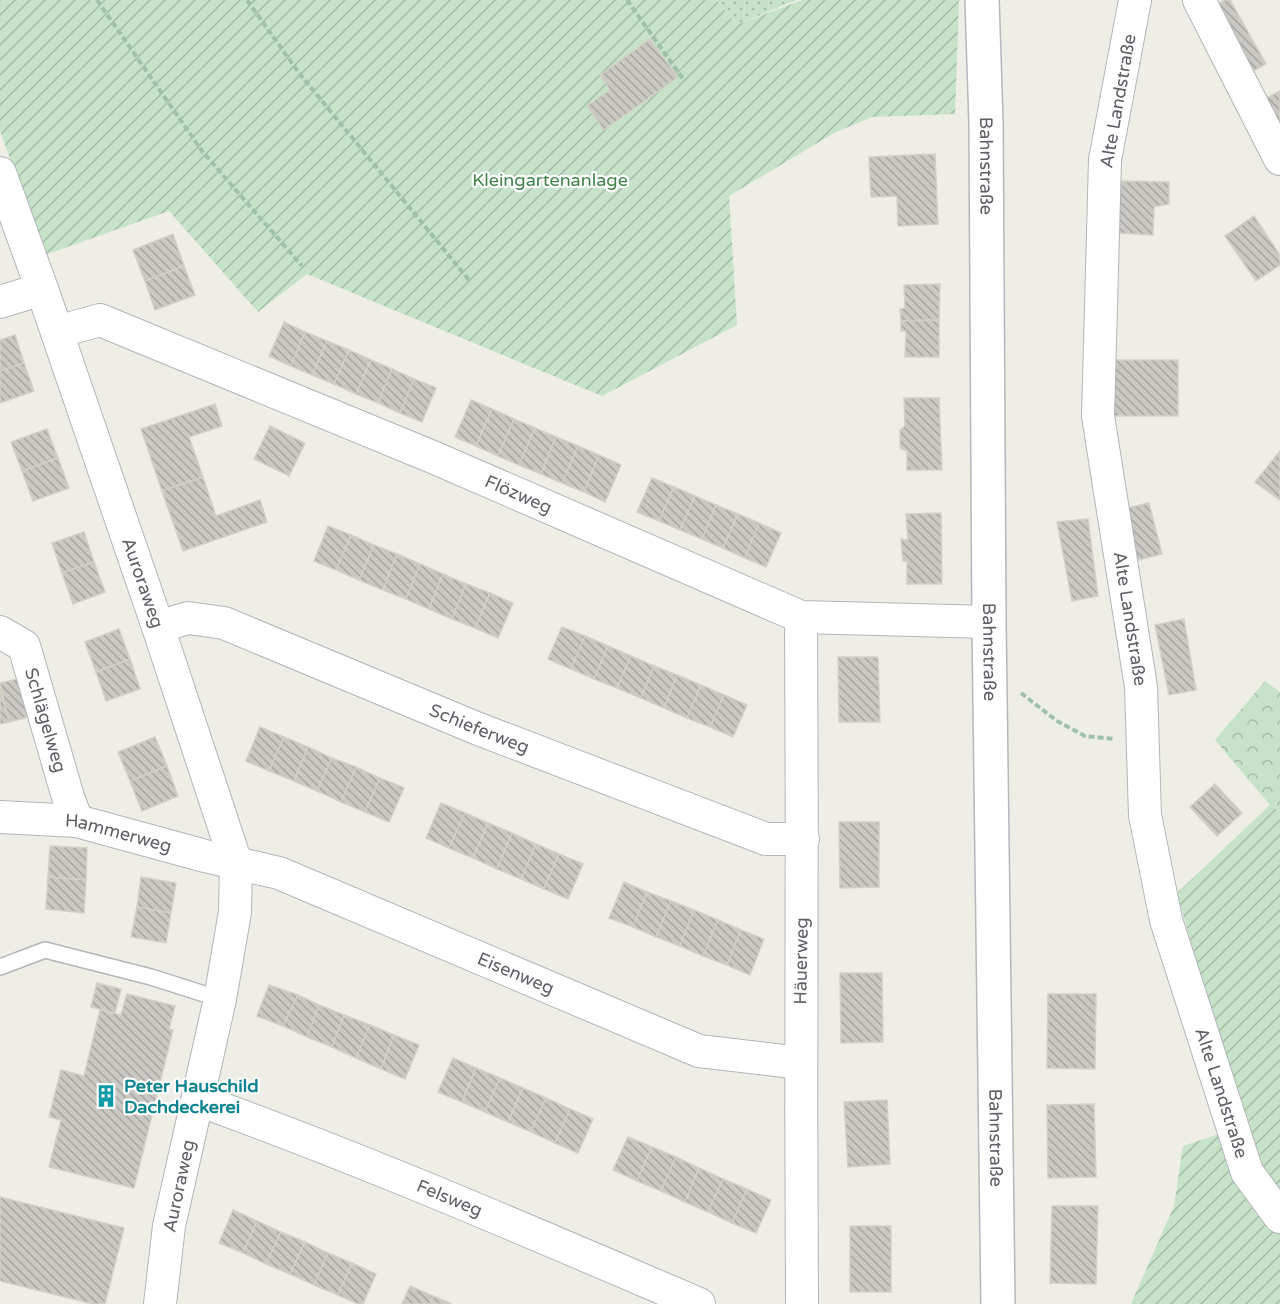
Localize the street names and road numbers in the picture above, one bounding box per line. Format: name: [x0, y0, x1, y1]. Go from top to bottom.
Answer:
street label: Alte Landstraße: [1095, 32, 1141, 170]
street label: Bahnstraße: [975, 117, 998, 215]
street label: Flözweg: [482, 470, 555, 518]
street label: Auroraweg: [117, 535, 169, 631]
street label: Alte Landstraße: [1109, 550, 1152, 687]
street label: Bahnstraße: [978, 603, 1001, 701]
street label: Schlägelweg: [20, 665, 71, 775]
street label: Schieferweg: [426, 699, 532, 758]
street label: Hammerweg: [65, 809, 174, 857]
street label: Häuerweg: [789, 917, 813, 1005]
street label: Eisenweg: [474, 947, 558, 999]
street label: Alte Landstraße: [1190, 1025, 1253, 1161]
street label: Bahnstraße: [984, 1089, 1007, 1187]
street label: Auroraweg: [158, 1138, 200, 1234]
street label: Felsweg: [413, 1175, 486, 1222]

